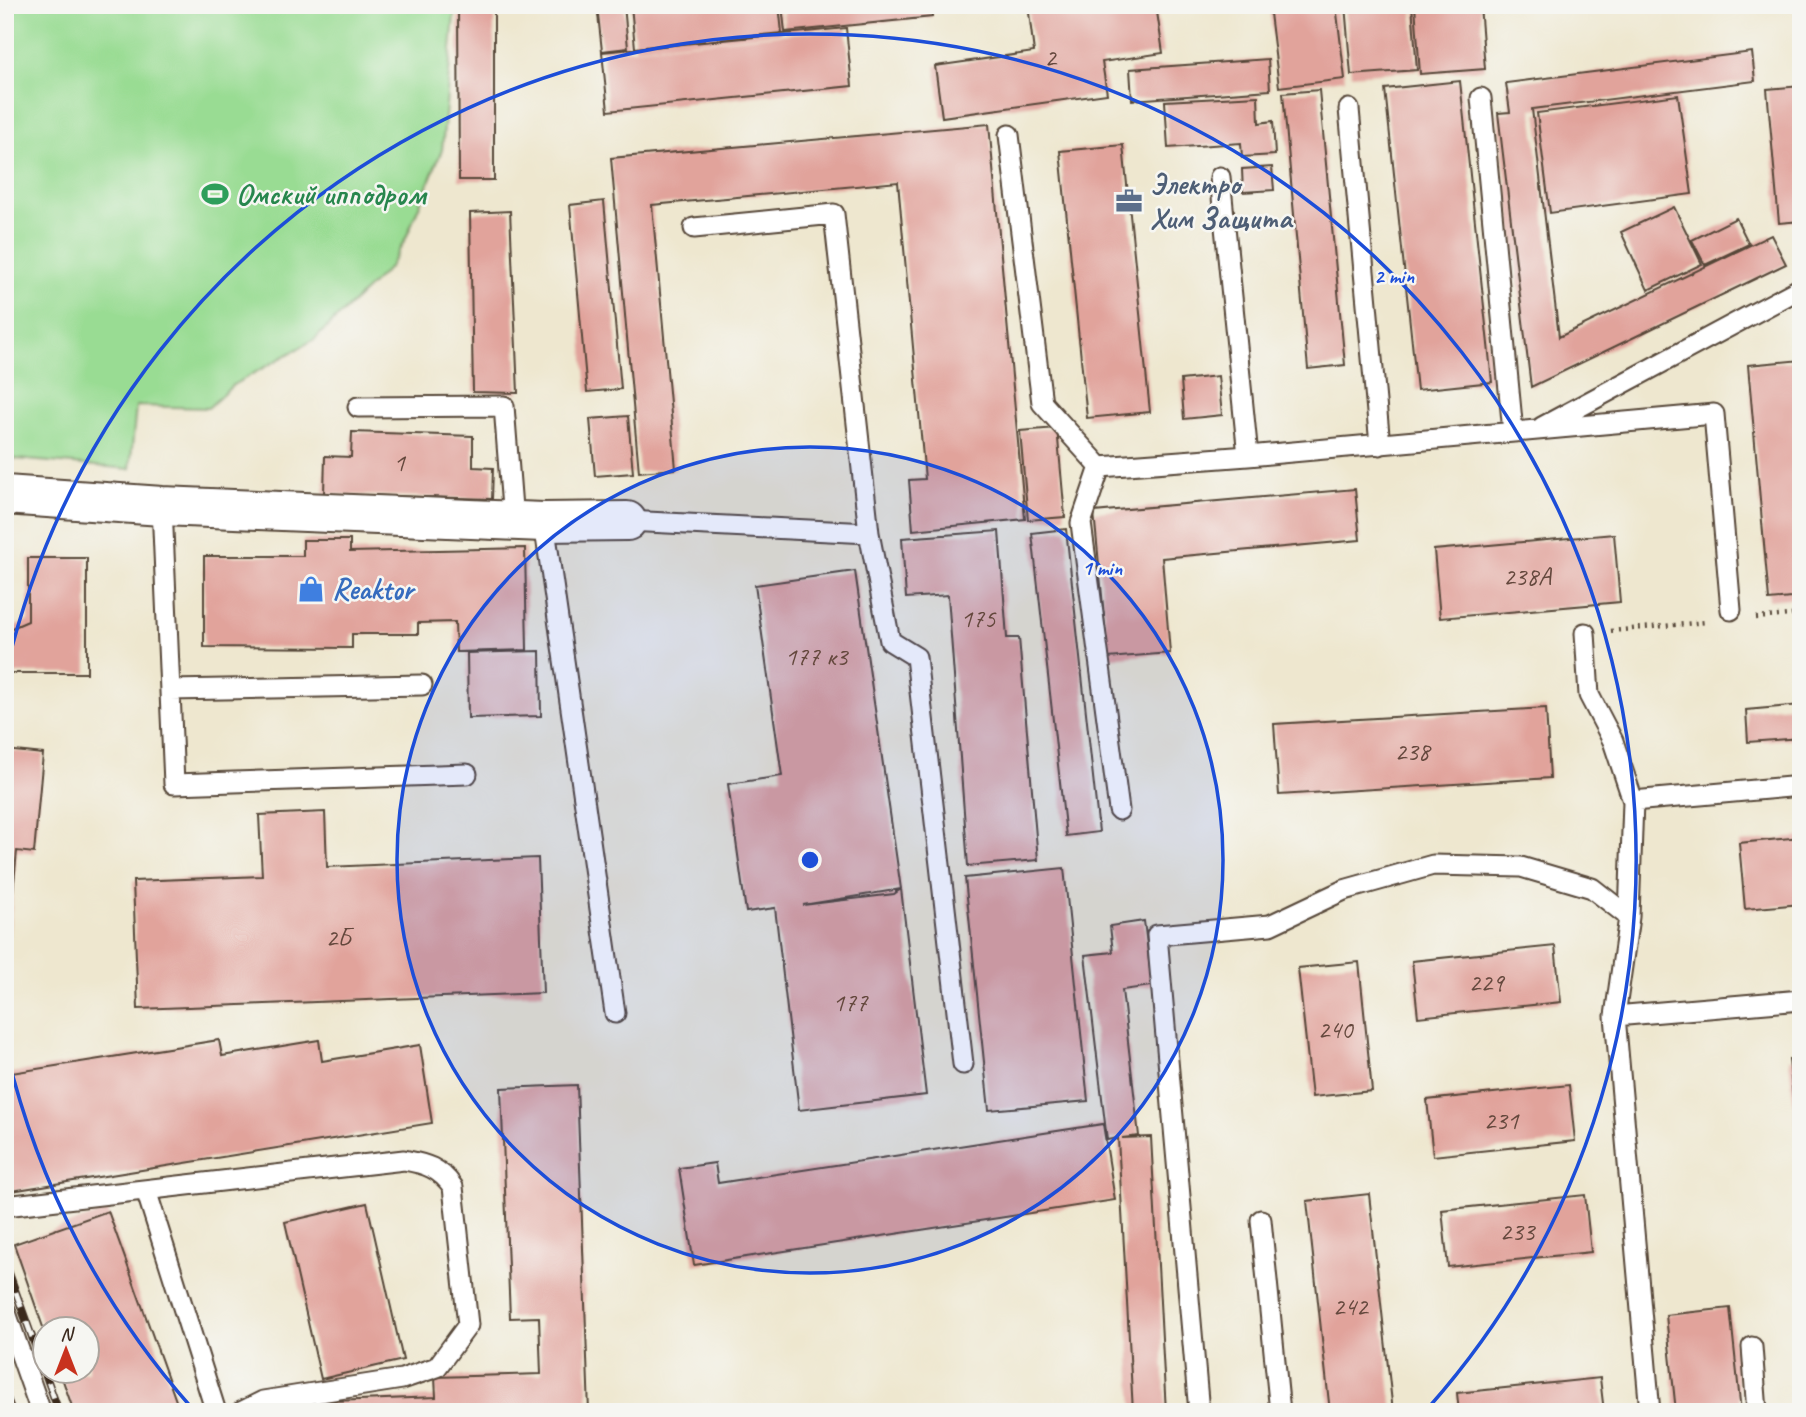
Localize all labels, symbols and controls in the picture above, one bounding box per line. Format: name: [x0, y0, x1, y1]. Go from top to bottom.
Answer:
house number: 2: [1044, 41, 1058, 74]
place label: Электро Хим Защита: [1150, 165, 1294, 237]
place label: Омский ипподром: [236, 175, 428, 213]
sports icon: Омский ипподром: [200, 179, 230, 209]
office icon: Электро Хим Защита: [1114, 186, 1144, 216]
text: 2 min: [1374, 263, 1414, 289]
house number: 1: [393, 446, 406, 479]
text: 1 min: [1082, 555, 1122, 581]
house number: 238А: [1503, 560, 1553, 593]
place label: Reaktor: [332, 570, 416, 608]
shop icon: Reaktor: [296, 574, 326, 604]
house number: 175: [960, 602, 997, 635]
house number: 177 к3: [785, 640, 850, 673]
house number: 238: [1394, 735, 1432, 768]
centre of rings: [798, 848, 822, 872]
house number: 2Б: [326, 921, 354, 954]
house number: 229: [1468, 966, 1506, 999]
house number: 177: [832, 986, 869, 1019]
house number: 240: [1317, 1013, 1355, 1046]
house number: 231: [1483, 1104, 1520, 1137]
house number: 233: [1499, 1215, 1537, 1248]
house number: 242: [1332, 1290, 1370, 1323]
north arrow: [32, 1316, 102, 1386]
text: N: [60, 1322, 75, 1346]

